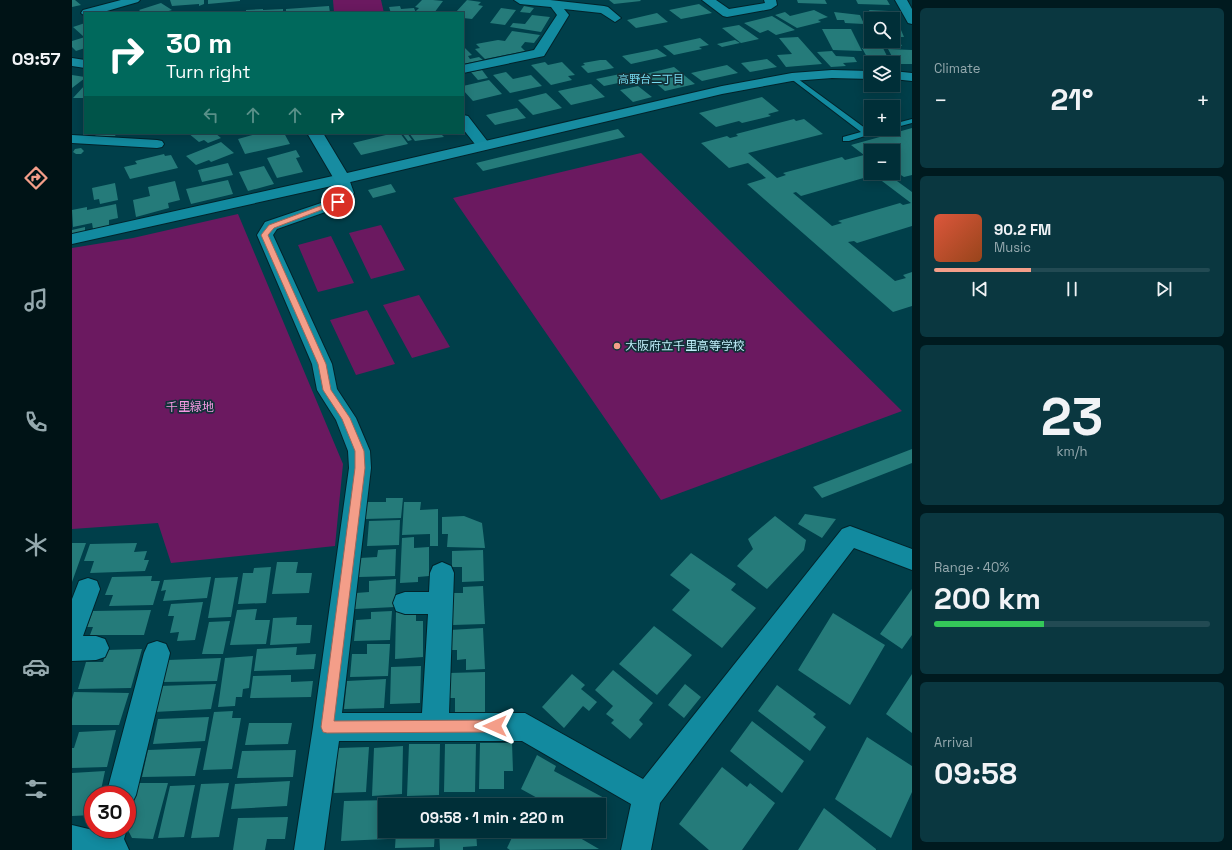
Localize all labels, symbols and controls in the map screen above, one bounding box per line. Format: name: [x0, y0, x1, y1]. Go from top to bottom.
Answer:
map controls: [864, 12, 900, 180]
button: search: [864, 12, 900, 48]
text: 30 m: [166, 25, 232, 61]
icon: right: [100, 28, 152, 80]
text: 09:57: [12, 47, 60, 70]
button: layers: [864, 56, 900, 92]
text: Turn right: [166, 60, 250, 83]
text: Climate: [934, 60, 980, 77]
district label: 高野台二丁目: [618, 72, 684, 86]
text: 21°: [1050, 80, 1094, 119]
text: −: [934, 86, 948, 114]
text: +: [1196, 86, 1210, 114]
button: +: [864, 100, 900, 136]
icon: left: [200, 104, 222, 126]
icon: ahead: [242, 104, 264, 126]
icon: ahead: [284, 104, 306, 126]
icon: right: [326, 104, 348, 126]
button: −: [864, 144, 900, 180]
icon: directions: [22, 164, 50, 192]
pin: [321, 185, 355, 219]
icon: arrive: [327, 191, 349, 213]
text: 90.2 FM: [994, 220, 1051, 239]
text: Music: [994, 239, 1031, 256]
icon: previous: [969, 278, 991, 300]
icon: pause: [1061, 278, 1083, 300]
icon: next: [1153, 278, 1175, 300]
icon: music: [22, 286, 50, 314]
place label: 大阪府立千里高等学校: [625, 338, 745, 354]
marker: 大阪府立千里高等学校: [612, 341, 622, 351]
text: 23: [1041, 384, 1103, 450]
park label: 千里緑地: [166, 399, 214, 415]
icon: phone: [22, 408, 50, 436]
text: km/h: [1057, 443, 1087, 460]
icon: climate: [22, 531, 50, 559]
text: Range · 40%: [934, 559, 1009, 576]
text: 200 km: [934, 579, 1041, 618]
icon: car: [22, 653, 50, 681]
position arrow: [474, 705, 516, 747]
text: Arrival: [934, 734, 973, 751]
text: 09:58: [934, 754, 1017, 793]
icon: filters: [22, 775, 50, 803]
speed limit sign: 30: [84, 786, 136, 838]
text: 09:58 · 1 min · 220 m: [420, 808, 564, 827]

